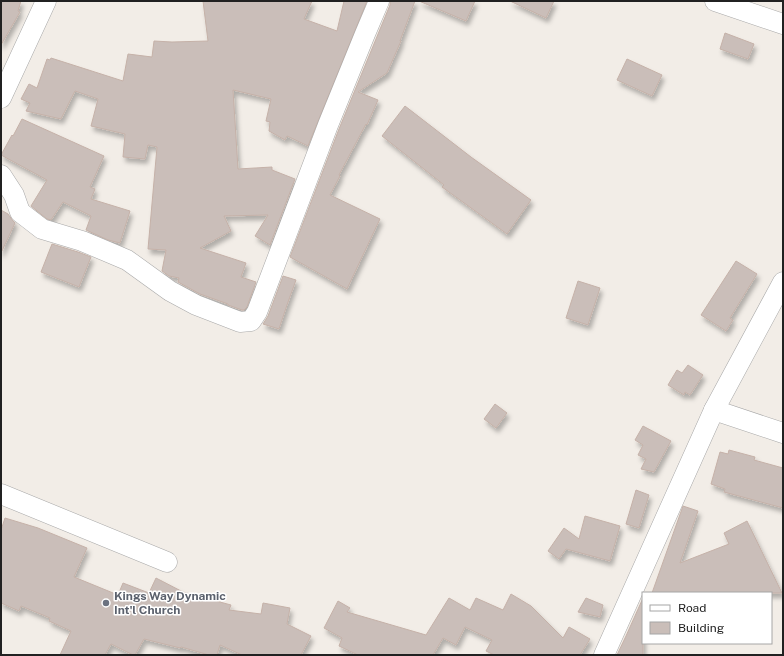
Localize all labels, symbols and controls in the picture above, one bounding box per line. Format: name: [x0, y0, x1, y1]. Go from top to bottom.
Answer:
place label: Kings Way Dynamic Int'l Church: [114, 589, 226, 617]
legend: [642, 592, 772, 644]
marker: Kings Way Dynamic Int'l Church: [101, 598, 111, 608]
text: Road: [678, 601, 706, 615]
text: Building: [678, 621, 724, 635]

